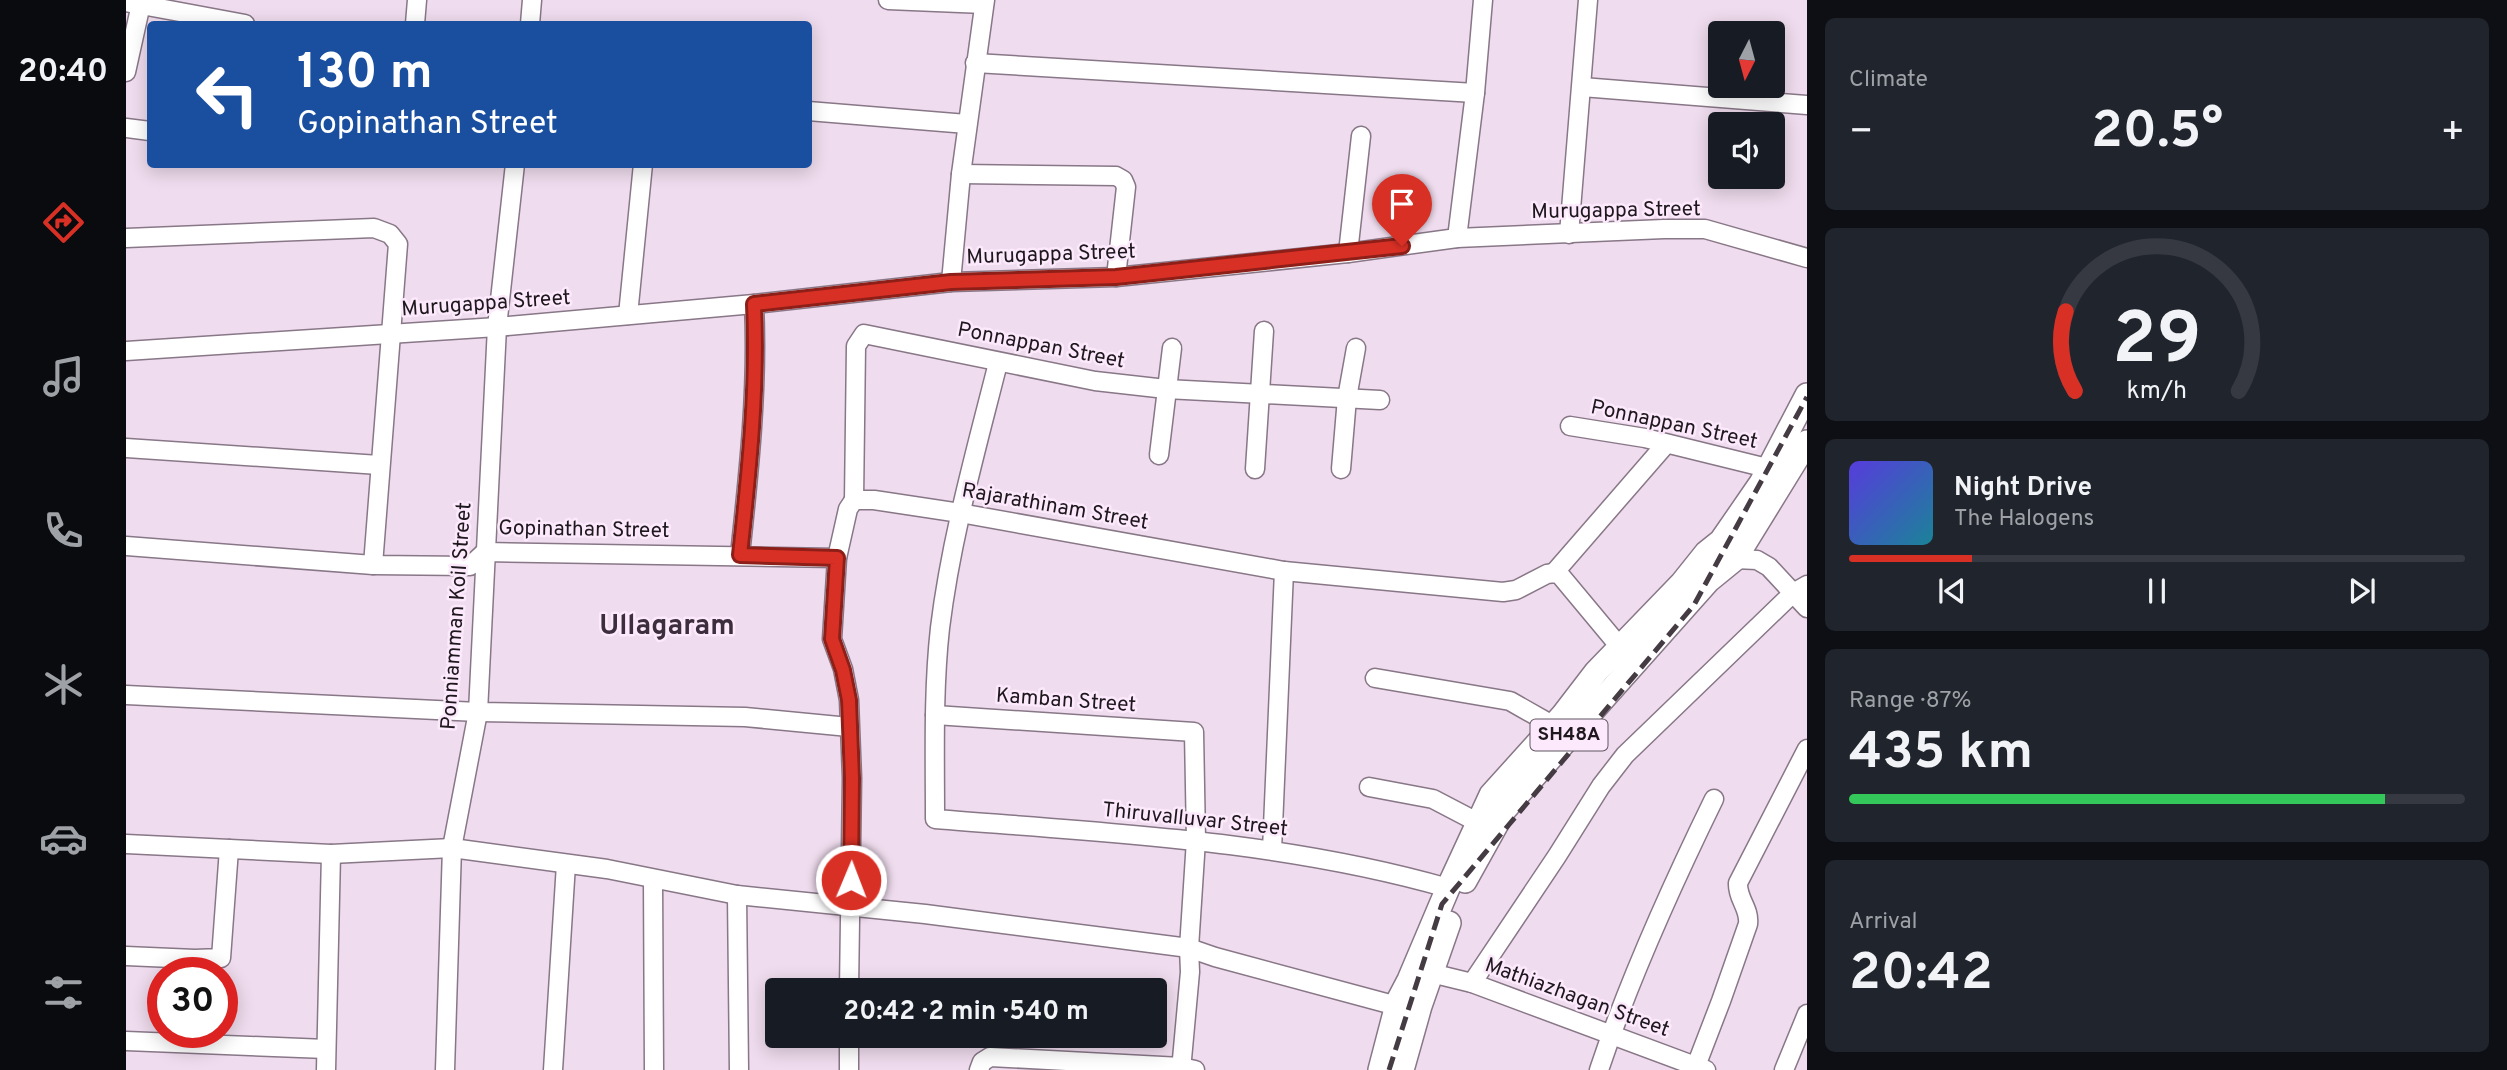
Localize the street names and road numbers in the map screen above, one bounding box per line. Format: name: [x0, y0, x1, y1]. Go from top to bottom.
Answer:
street label: Murugappa Street: [1531, 196, 1701, 226]
street label: Murugappa Street: [966, 239, 1136, 271]
street label: Murugappa Street: [400, 285, 572, 323]
street label: Ponnappan Street: [955, 317, 1127, 375]
street label: Ponnappan Street: [1588, 394, 1760, 456]
street label: Rajarathinam Street: [960, 477, 1150, 537]
street label: Ponniamman Koil Street: [436, 501, 478, 731]
street label: Gopinathan Street: [498, 515, 670, 545]
street label: Kamban Street: [995, 683, 1137, 719]
road number: SH48A: [1530, 720, 1608, 750]
street label: Thiruvalluvar Street: [1101, 797, 1289, 843]
street label: Mathiazhagan Street: [1481, 952, 1673, 1044]

